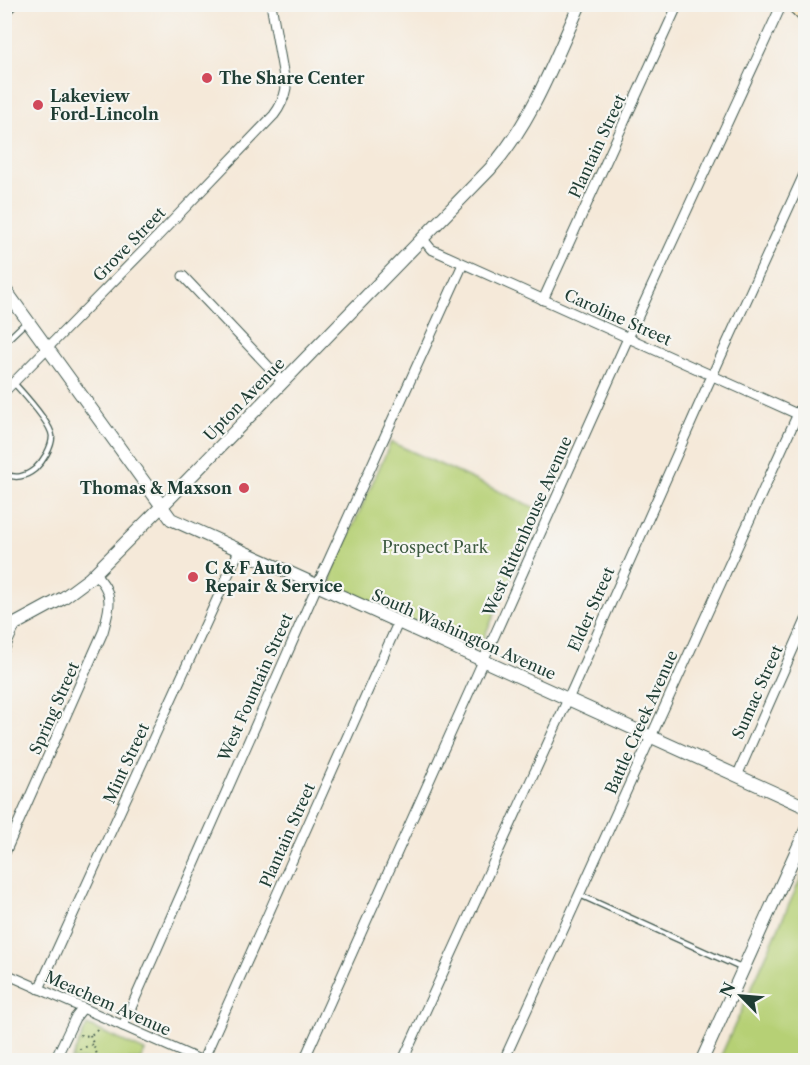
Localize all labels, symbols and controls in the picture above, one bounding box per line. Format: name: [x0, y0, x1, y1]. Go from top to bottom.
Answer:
place label: The Share Center: [219, 68, 365, 88]
marker: The Share Center: [200, 71, 214, 85]
place label: Lakeview Ford-Lincoln: [50, 86, 159, 124]
street label: Plantain Street: [564, 91, 630, 201]
marker: Lakeview Ford-Lincoln: [31, 98, 45, 112]
street label: Grove Street: [89, 202, 170, 285]
street label: Caroline Street: [561, 284, 675, 350]
street label: Upton Avenue: [199, 353, 289, 445]
street label: West Rittenhouse Avenue: [478, 433, 576, 620]
place label: Thomas & Maxson: [80, 478, 232, 498]
marker: Thomas & Maxson: [237, 481, 251, 495]
park label: Prospect Park: [382, 537, 489, 557]
place label: C & F Auto Repair & Service: [205, 558, 343, 596]
street label: Elder Street: [563, 563, 619, 654]
marker: C & F Auto Repair & Service: [186, 570, 200, 584]
street label: South Washington Avenue: [369, 584, 559, 684]
street label: West Fountain Street: [213, 610, 297, 765]
street label: Sumac Street: [727, 642, 787, 742]
street label: Battle Creek Avenue: [600, 647, 682, 797]
street label: Spring Street: [25, 658, 83, 757]
street label: Mint Street: [99, 719, 153, 806]
street label: Plantain Street: [255, 779, 319, 890]
street label: Meachem Avenue: [42, 966, 174, 1040]
north arrow: [711, 966, 771, 1026]
text: N: [715, 979, 739, 1000]

